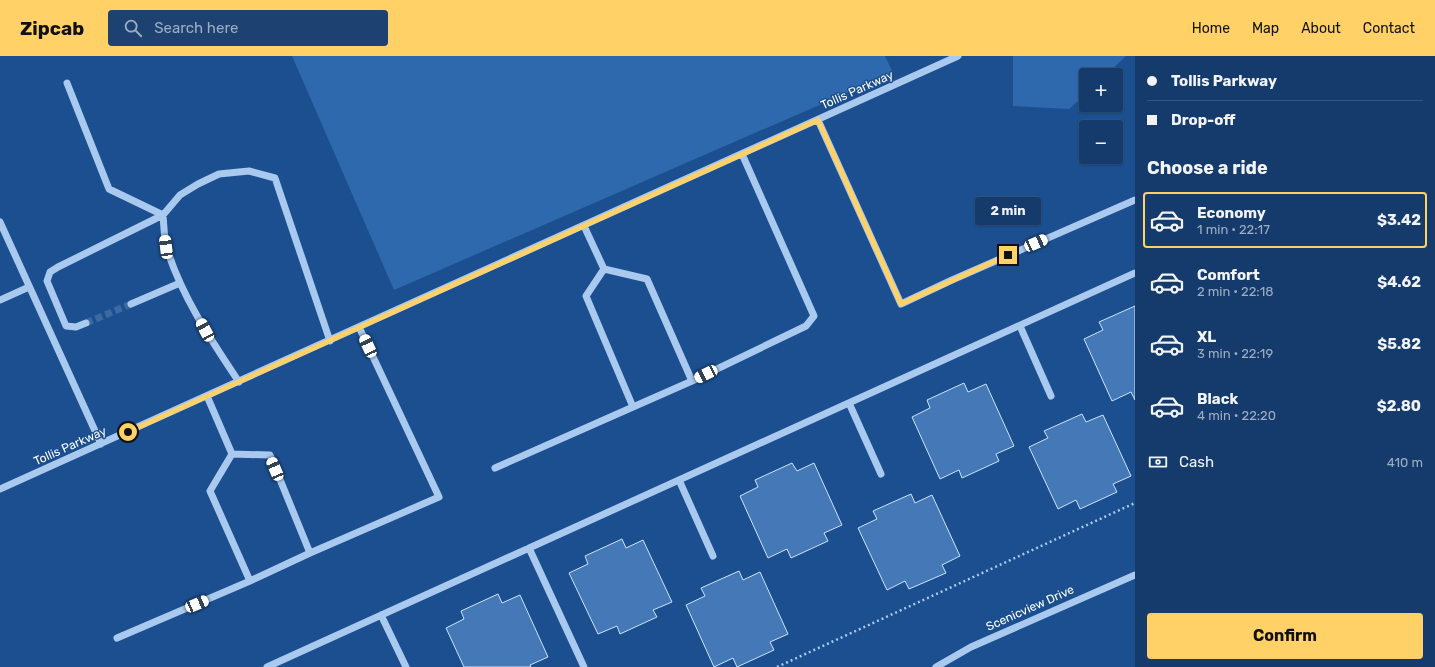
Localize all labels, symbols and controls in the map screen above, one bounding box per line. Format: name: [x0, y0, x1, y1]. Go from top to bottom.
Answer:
search box: [108, 10, 388, 46]
text: Zipcab: [20, 17, 84, 40]
icon: search: [122, 17, 144, 39]
text: Search here: [154, 19, 238, 37]
text: Home: [1192, 20, 1230, 37]
text: Map: [1252, 20, 1279, 37]
text: About: [1301, 20, 1341, 37]
text: Contact: [1363, 20, 1415, 37]
street label: Tollis Parkway: [819, 68, 896, 112]
map controls: [1079, 68, 1123, 164]
button: +: [1079, 68, 1123, 112]
text: Tollis Parkway: [1171, 72, 1277, 90]
text: Drop-off: [1171, 111, 1235, 129]
button: −: [1079, 120, 1123, 164]
text: Choose a ride: [1147, 157, 1268, 179]
callout: 2 min: [975, 197, 1041, 225]
icon: car: [1149, 202, 1185, 238]
text: 2 min: [990, 203, 1026, 218]
text: Economy: [1197, 204, 1266, 222]
text: $3.42: [1377, 211, 1421, 229]
text: 1 min · 22:17: [1197, 222, 1270, 237]
car: [1023, 233, 1049, 253]
car: [159, 234, 173, 260]
route end: [999, 246, 1017, 264]
icon: car: [1149, 264, 1185, 300]
text: Comfort: [1197, 266, 1260, 284]
text: $4.62: [1377, 273, 1421, 291]
text: 2 min · 22:18: [1197, 284, 1273, 299]
car: [194, 317, 216, 343]
icon: car: [1149, 326, 1185, 362]
text: XL: [1197, 328, 1216, 346]
car: [357, 333, 379, 359]
text: $5.82: [1377, 335, 1421, 353]
text: 3 min · 22:19: [1197, 346, 1273, 361]
car: [693, 363, 719, 385]
icon: car: [1149, 388, 1185, 424]
text: Black: [1197, 390, 1238, 408]
text: $2.80: [1377, 397, 1421, 415]
text: 4 min · 22:20: [1197, 408, 1276, 423]
route start: [119, 423, 137, 441]
street label: Tollis Parkway: [32, 424, 109, 468]
icon: cash: [1147, 451, 1169, 473]
text: Cash: [1179, 453, 1214, 471]
text: 410 m: [1387, 455, 1423, 470]
car: [265, 456, 285, 482]
street label: Scenicview Drive: [984, 582, 1076, 634]
car: [184, 594, 210, 614]
button: Confirm: [1147, 613, 1423, 659]

